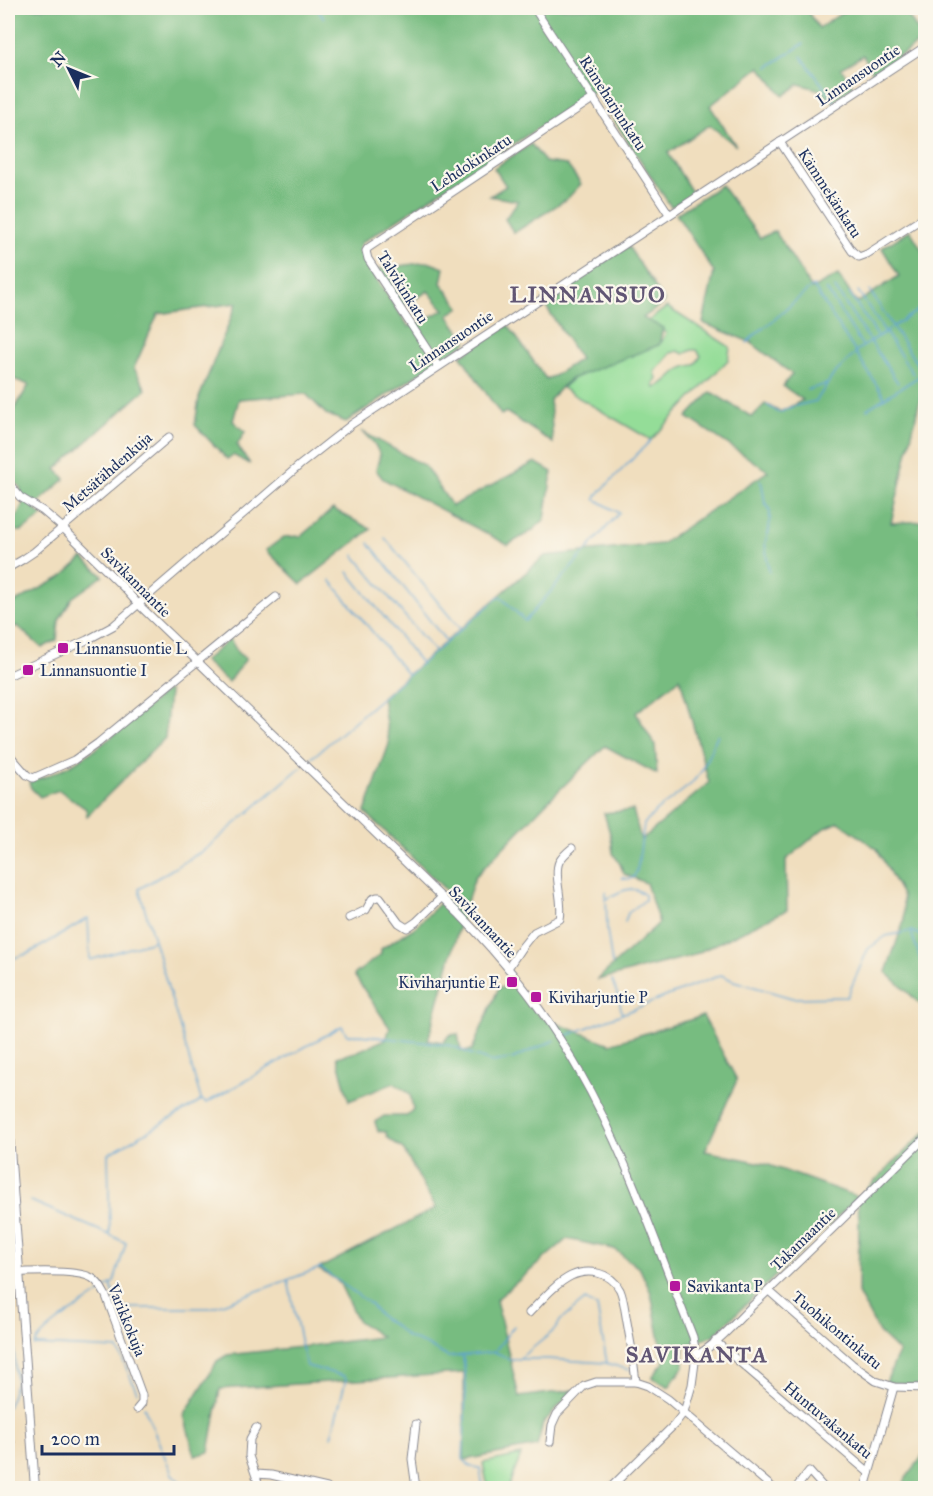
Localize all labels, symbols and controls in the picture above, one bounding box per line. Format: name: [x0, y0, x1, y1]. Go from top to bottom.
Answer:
north arrow: [39, 39, 99, 99]
street label: Linnansuontie: [813, 40, 904, 110]
text: N: [47, 47, 70, 71]
street label: Rämeharjunkatu: [575, 52, 651, 154]
street label: Lehdokinkatu: [427, 130, 515, 196]
street label: Kämmekänkatu: [794, 145, 866, 242]
street label: Talvikinkatu: [373, 247, 433, 327]
district label: LINNANSUO: [510, 281, 666, 308]
street label: Linnansuontie: [406, 306, 497, 376]
street label: Metsätähdenkuja: [58, 428, 156, 516]
street label: Savikannantie: [97, 543, 175, 621]
place label: Linnansuontie L: [75, 639, 187, 658]
marker: Linnansuontie L: [56, 641, 70, 655]
place label: Linnansuontie I: [40, 661, 147, 680]
marker: Linnansuontie I: [21, 663, 35, 677]
street label: Savikannantie: [445, 882, 521, 962]
place label: Kiviharjuntie E: [398, 973, 500, 992]
marker: Kiviharjuntie E: [505, 975, 519, 989]
place label: Kiviharjuntie P: [548, 988, 648, 1007]
marker: Kiviharjuntie P: [529, 990, 543, 1004]
street label: Takamaantie: [766, 1203, 840, 1275]
place label: Savikanta P: [687, 1277, 763, 1296]
marker: Savikanta P: [668, 1279, 682, 1293]
street label: Varikkokuja: [104, 1280, 150, 1359]
street label: Tuohikontinkatu: [788, 1287, 886, 1374]
district label: SAVIKANTA: [626, 1341, 768, 1368]
street label: Huntuvakankatu: [780, 1377, 877, 1463]
scale bar: [42, 1418, 174, 1456]
text: 200 m: [51, 1428, 100, 1450]

